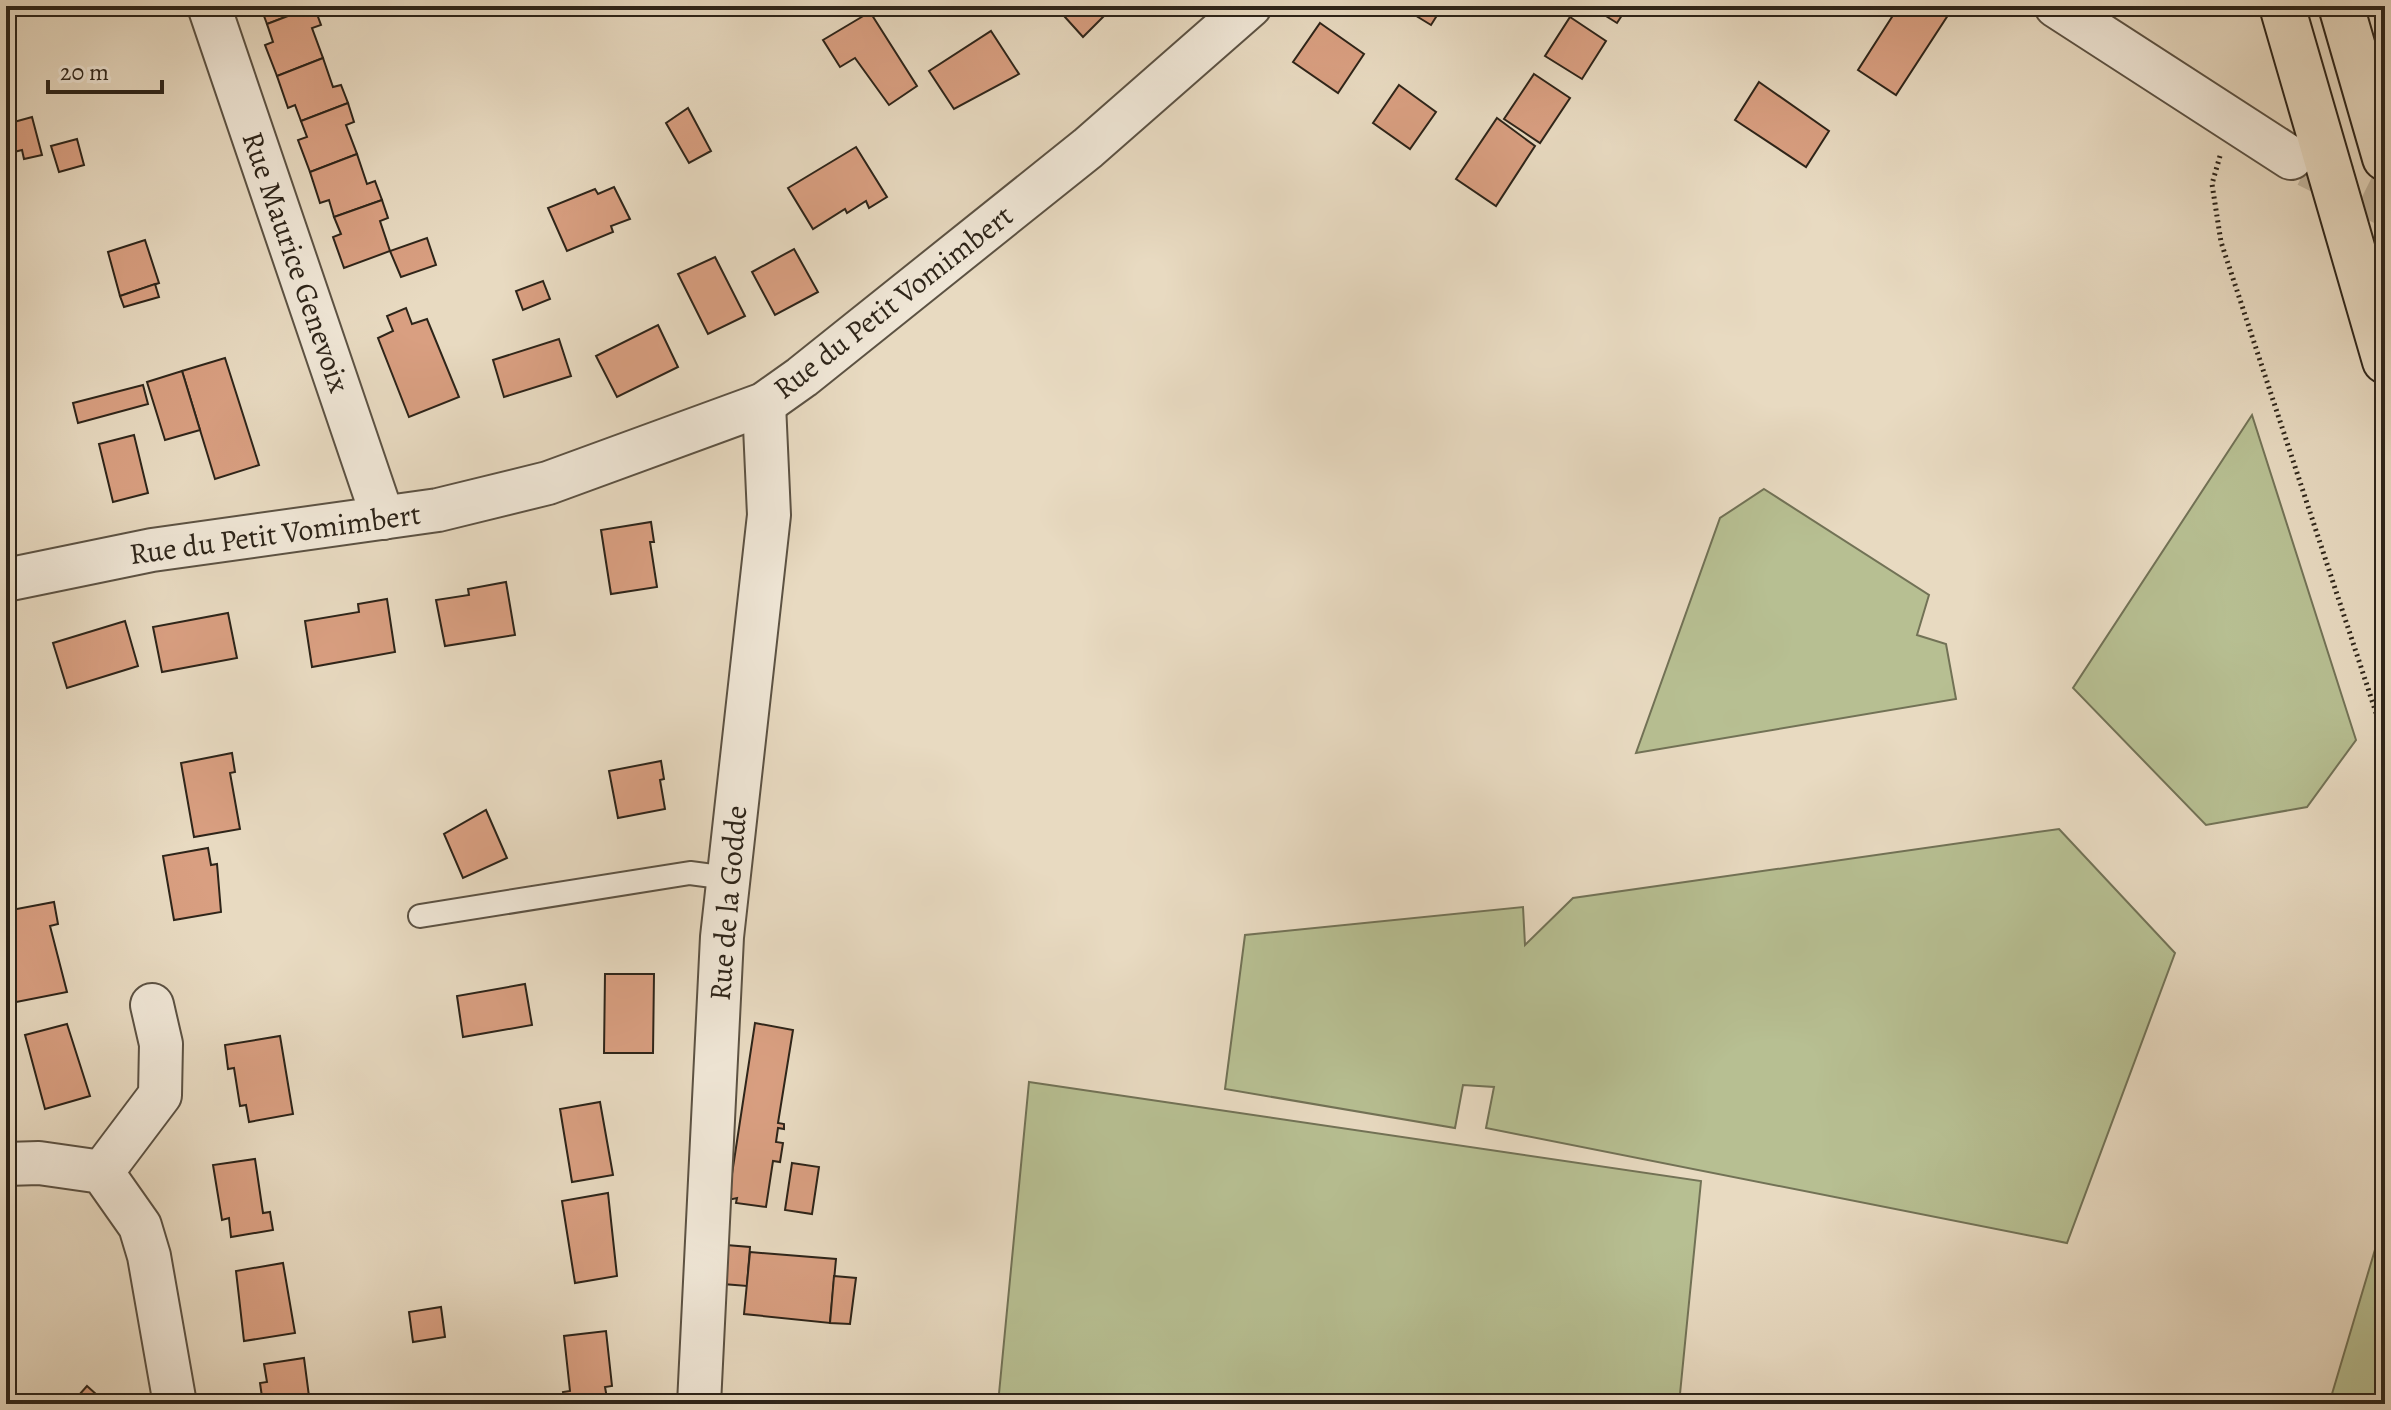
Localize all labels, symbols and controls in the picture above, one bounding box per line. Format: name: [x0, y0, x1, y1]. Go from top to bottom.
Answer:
scale bar: [48, 44, 162, 94]
text: 20 m: [60, 56, 109, 88]
street label: Rue Maurice Genevoix: [233, 126, 359, 398]
street label: Rue du Petit Vomimbert: [765, 196, 1021, 408]
street label: Rue du Petit Vomimbert: [127, 494, 423, 574]
street label: Rue de la Godde: [700, 804, 756, 1002]

